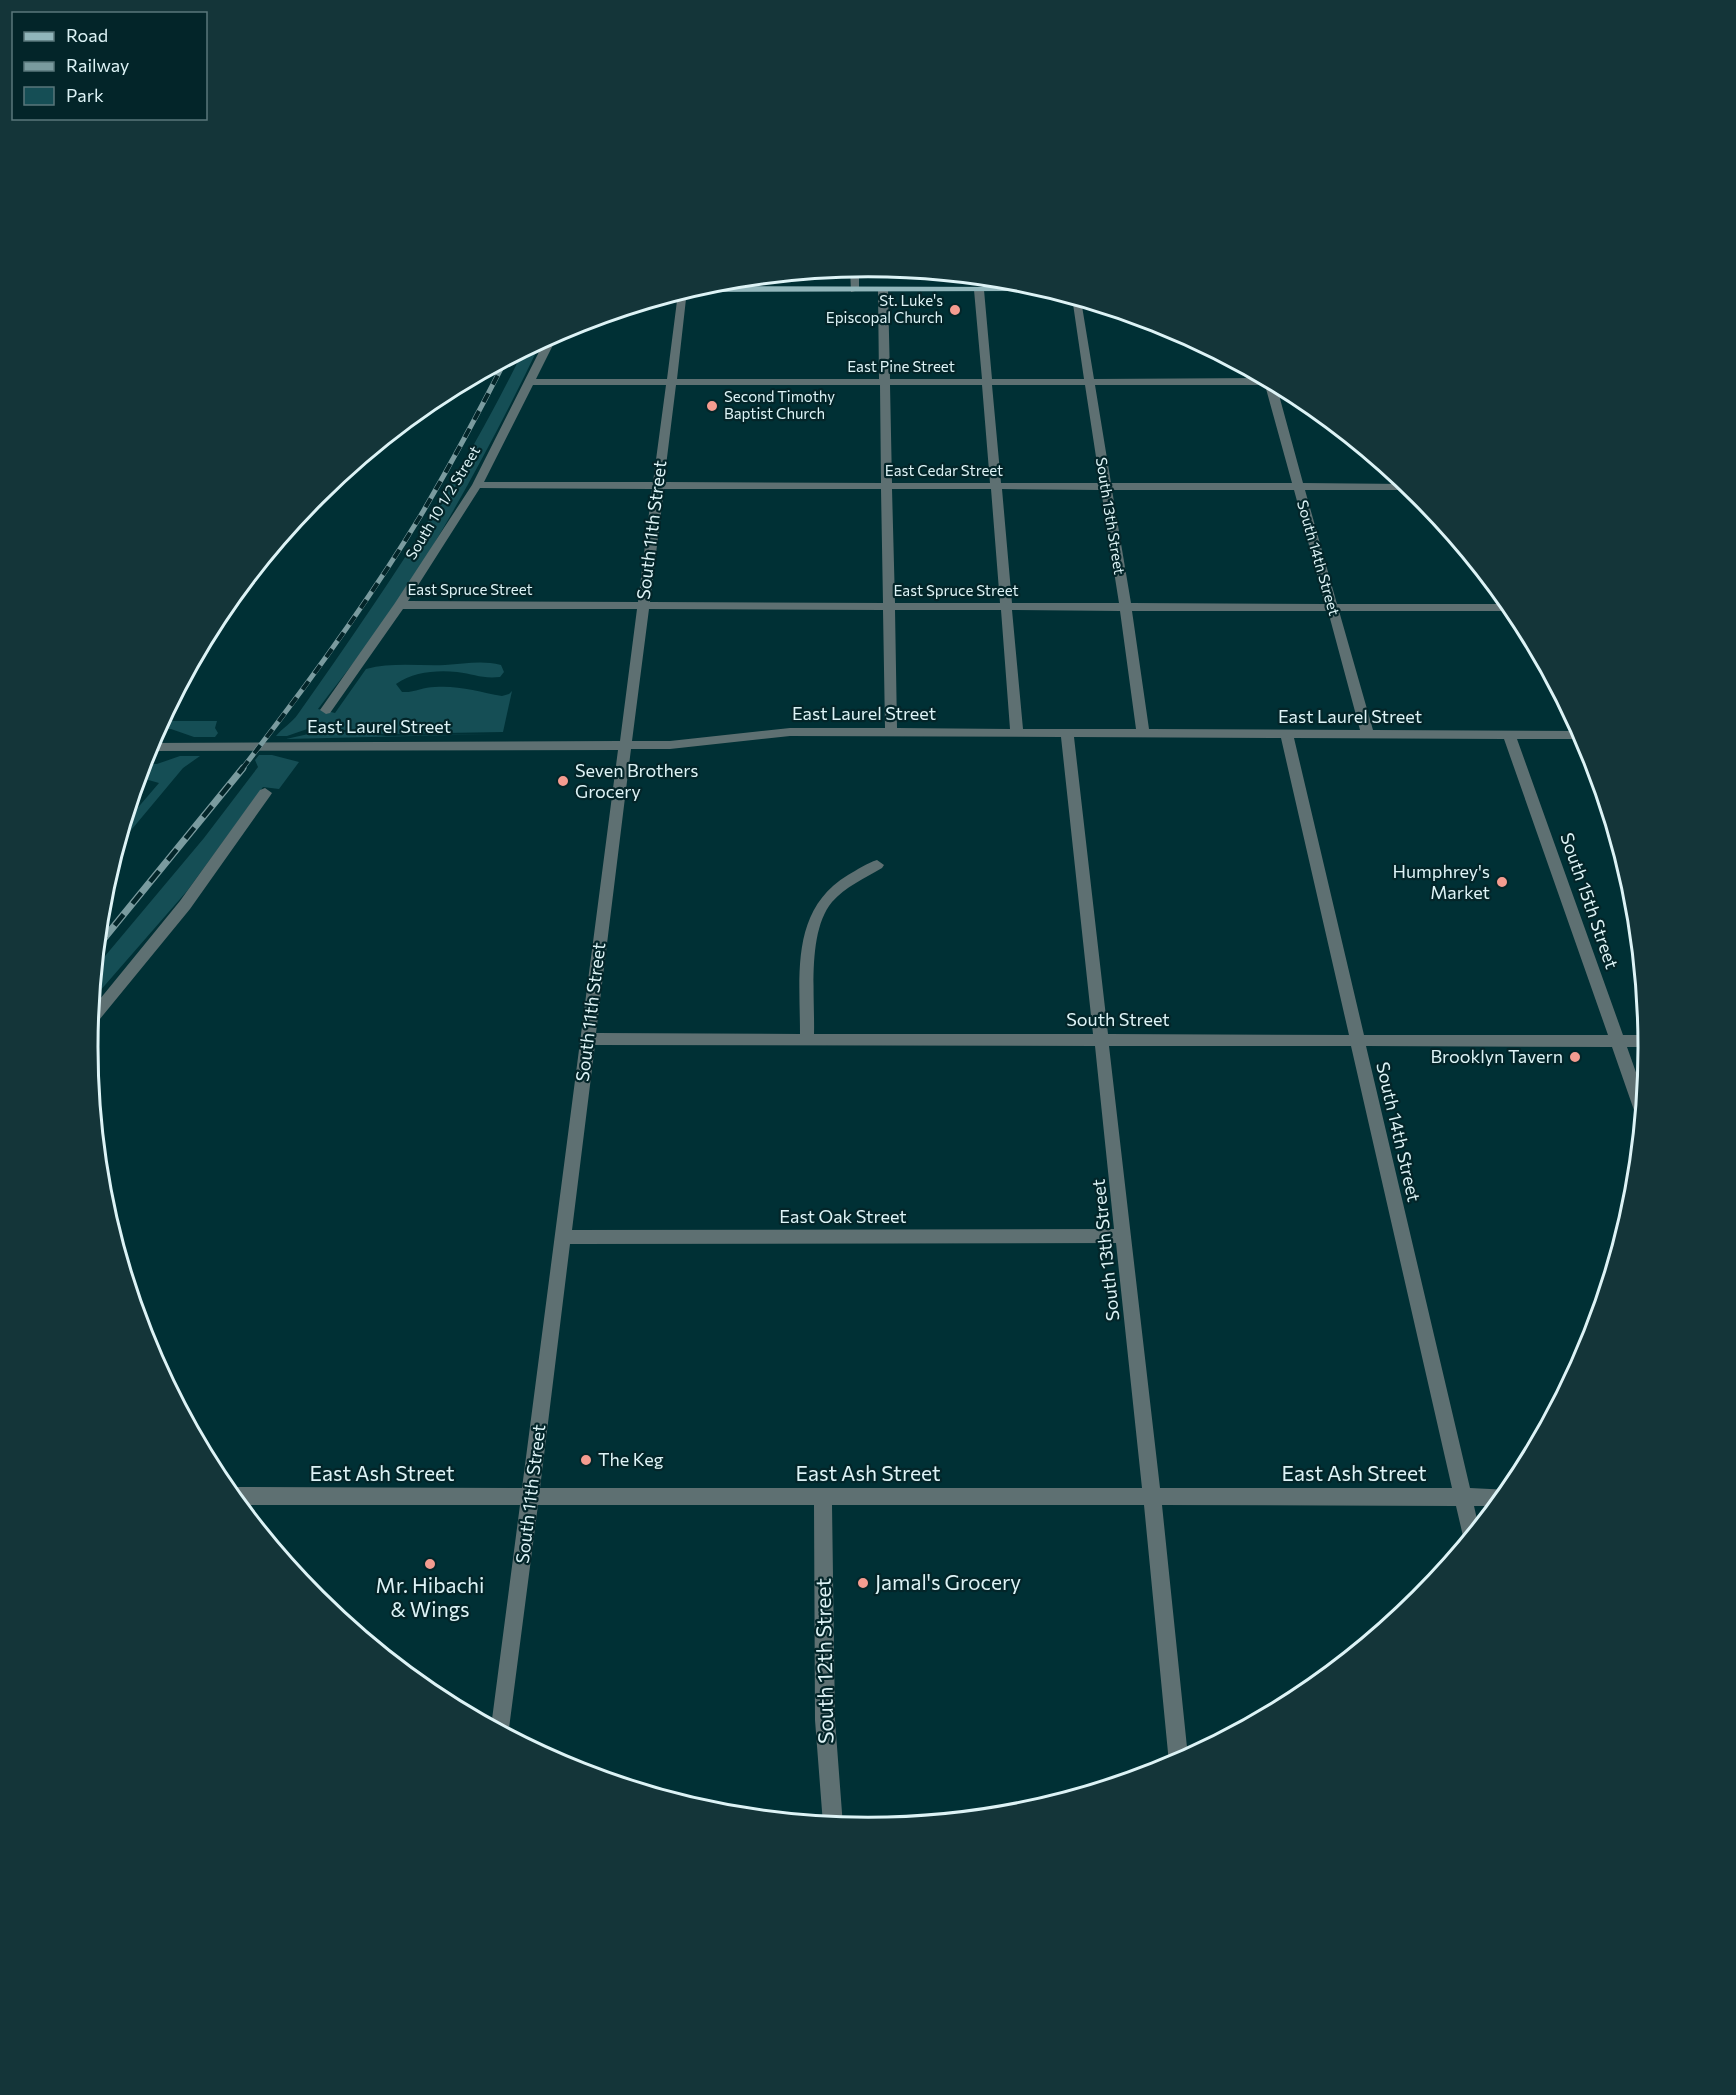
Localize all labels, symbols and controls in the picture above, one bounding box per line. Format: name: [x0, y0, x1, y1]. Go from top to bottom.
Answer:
legend: [12, 12, 207, 120]
text: Road: [66, 24, 108, 46]
text: Railway: [66, 54, 129, 76]
text: Park: [66, 84, 104, 106]
place label: St. Luke's Episcopal Church: [826, 291, 943, 326]
marker: St. Luke's Episcopal Church: [948, 303, 962, 317]
street label: East Pine Street: [847, 357, 955, 375]
place label: Second Timothy Baptist Church: [724, 387, 835, 422]
marker: Second Timothy Baptist Church: [705, 399, 719, 413]
street label: South 10 1/2 Street: [401, 442, 483, 563]
street label: South 13th Street: [1093, 456, 1129, 576]
street label: South 11th Street: [632, 459, 670, 601]
street label: East Cedar Street: [885, 461, 1003, 479]
street label: South 14th Street: [1294, 498, 1344, 617]
street label: East Spruce Street: [407, 580, 533, 598]
street label: East Spruce Street: [893, 581, 1019, 599]
street label: East Laurel Street: [792, 702, 936, 724]
street label: East Laurel Street: [1278, 705, 1422, 727]
street label: East Laurel Street: [307, 715, 451, 737]
place label: Seven Brothers Grocery: [575, 759, 698, 802]
marker: Seven Brothers Grocery: [556, 774, 570, 788]
street label: South 15th Street: [1556, 830, 1624, 972]
place label: Humphrey's Market: [1393, 860, 1490, 903]
marker: Humphrey's Market: [1495, 875, 1509, 889]
street label: South 11th Street: [571, 941, 609, 1083]
street label: South Street: [1066, 1008, 1170, 1030]
place label: Brooklyn Tavern: [1430, 1045, 1563, 1067]
marker: Brooklyn Tavern: [1568, 1050, 1582, 1064]
street label: South 14th Street: [1372, 1060, 1426, 1204]
street label: South 13th Street: [1087, 1178, 1123, 1322]
street label: East Oak Street: [779, 1205, 907, 1227]
street label: South 11th Street: [511, 1423, 549, 1565]
place label: The Keg: [598, 1448, 664, 1470]
marker: The Keg: [579, 1453, 593, 1467]
street label: East Ash Street: [309, 1460, 455, 1485]
street label: East Ash Street: [795, 1460, 941, 1485]
street label: East Ash Street: [1281, 1460, 1427, 1485]
marker: Mr. Hibachi & Wings: [423, 1557, 437, 1571]
place label: Jamal's Grocery: [875, 1569, 1021, 1594]
place label: Mr. Hibachi & Wings: [376, 1572, 484, 1621]
marker: Jamal's Grocery: [856, 1576, 870, 1590]
street label: South 12th Street: [810, 1578, 837, 1744]

